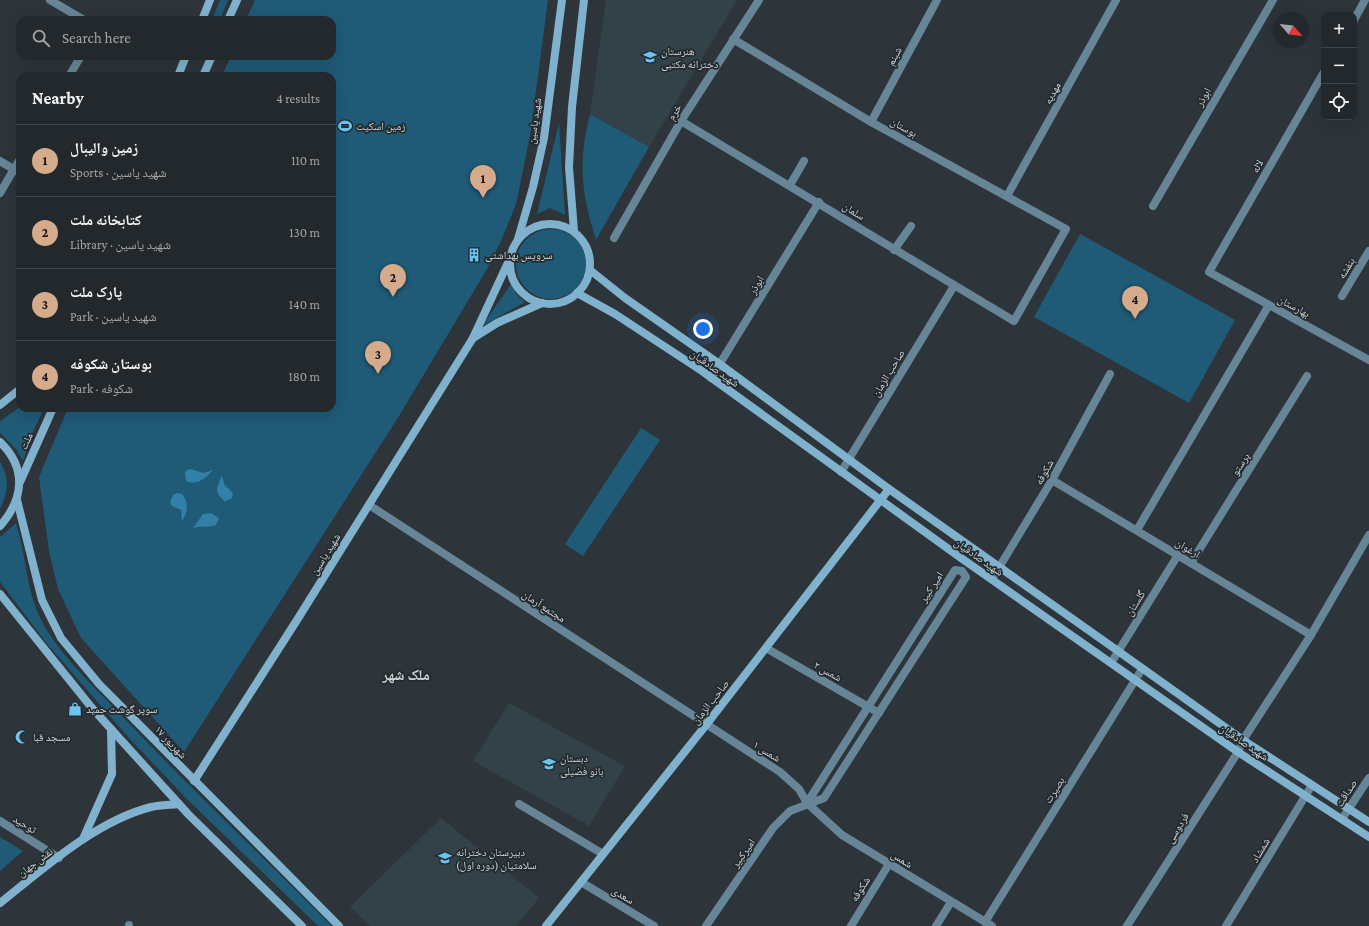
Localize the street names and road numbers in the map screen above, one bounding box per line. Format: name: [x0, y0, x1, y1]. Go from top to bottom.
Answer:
street label: شبنم: [884, 45, 906, 68]
street label: مهدیه: [1041, 80, 1063, 106]
street label: ابوذر: [1192, 86, 1213, 110]
street label: شهید یاسین: [525, 97, 544, 145]
street label: خرم: [664, 102, 684, 123]
street label: بوستان: [888, 115, 919, 140]
street label: لاله: [1249, 157, 1266, 175]
street label: سلمان: [840, 200, 867, 223]
street label: بنفشه: [1335, 255, 1357, 281]
street label: ابوذر: [745, 274, 766, 298]
street label: بهارستان: [1275, 293, 1312, 320]
street label: شهید صادقیان: [688, 347, 742, 390]
street label: صاحب الزمان: [869, 347, 908, 399]
street label: ملت: [17, 431, 35, 451]
street label: پرستو: [1228, 450, 1253, 478]
street label: شکوفه: [1032, 457, 1056, 487]
street label: شهید یاسین: [307, 531, 343, 578]
street label: شهید صادقیان: [952, 536, 1006, 579]
street label: ارغوان: [1173, 536, 1203, 561]
street label: امیر کبیر: [916, 569, 946, 606]
street label: مجتمع آرمان: [520, 588, 568, 625]
street label: گلستان: [1123, 588, 1149, 618]
street label: شمس ۲: [811, 658, 844, 684]
street label: صاحب الزمان: [689, 677, 732, 727]
street label: شهید صادقیان: [1217, 721, 1271, 764]
street label: ۱۷ شهریور: [152, 723, 190, 761]
street label: شمس ۱: [751, 738, 783, 765]
street label: بصیرت: [1041, 775, 1067, 805]
street label: صداقت: [1333, 777, 1359, 809]
street label: فردوسی: [1163, 810, 1192, 846]
street label: توحید: [11, 812, 39, 836]
street label: امیرکبیر: [728, 836, 757, 871]
street label: شمشاد: [1248, 836, 1272, 864]
street label: نقش جهان: [15, 845, 56, 880]
street label: شمس: [889, 848, 915, 871]
street label: شکوفه: [848, 874, 872, 904]
street label: سعدی: [609, 884, 636, 907]

